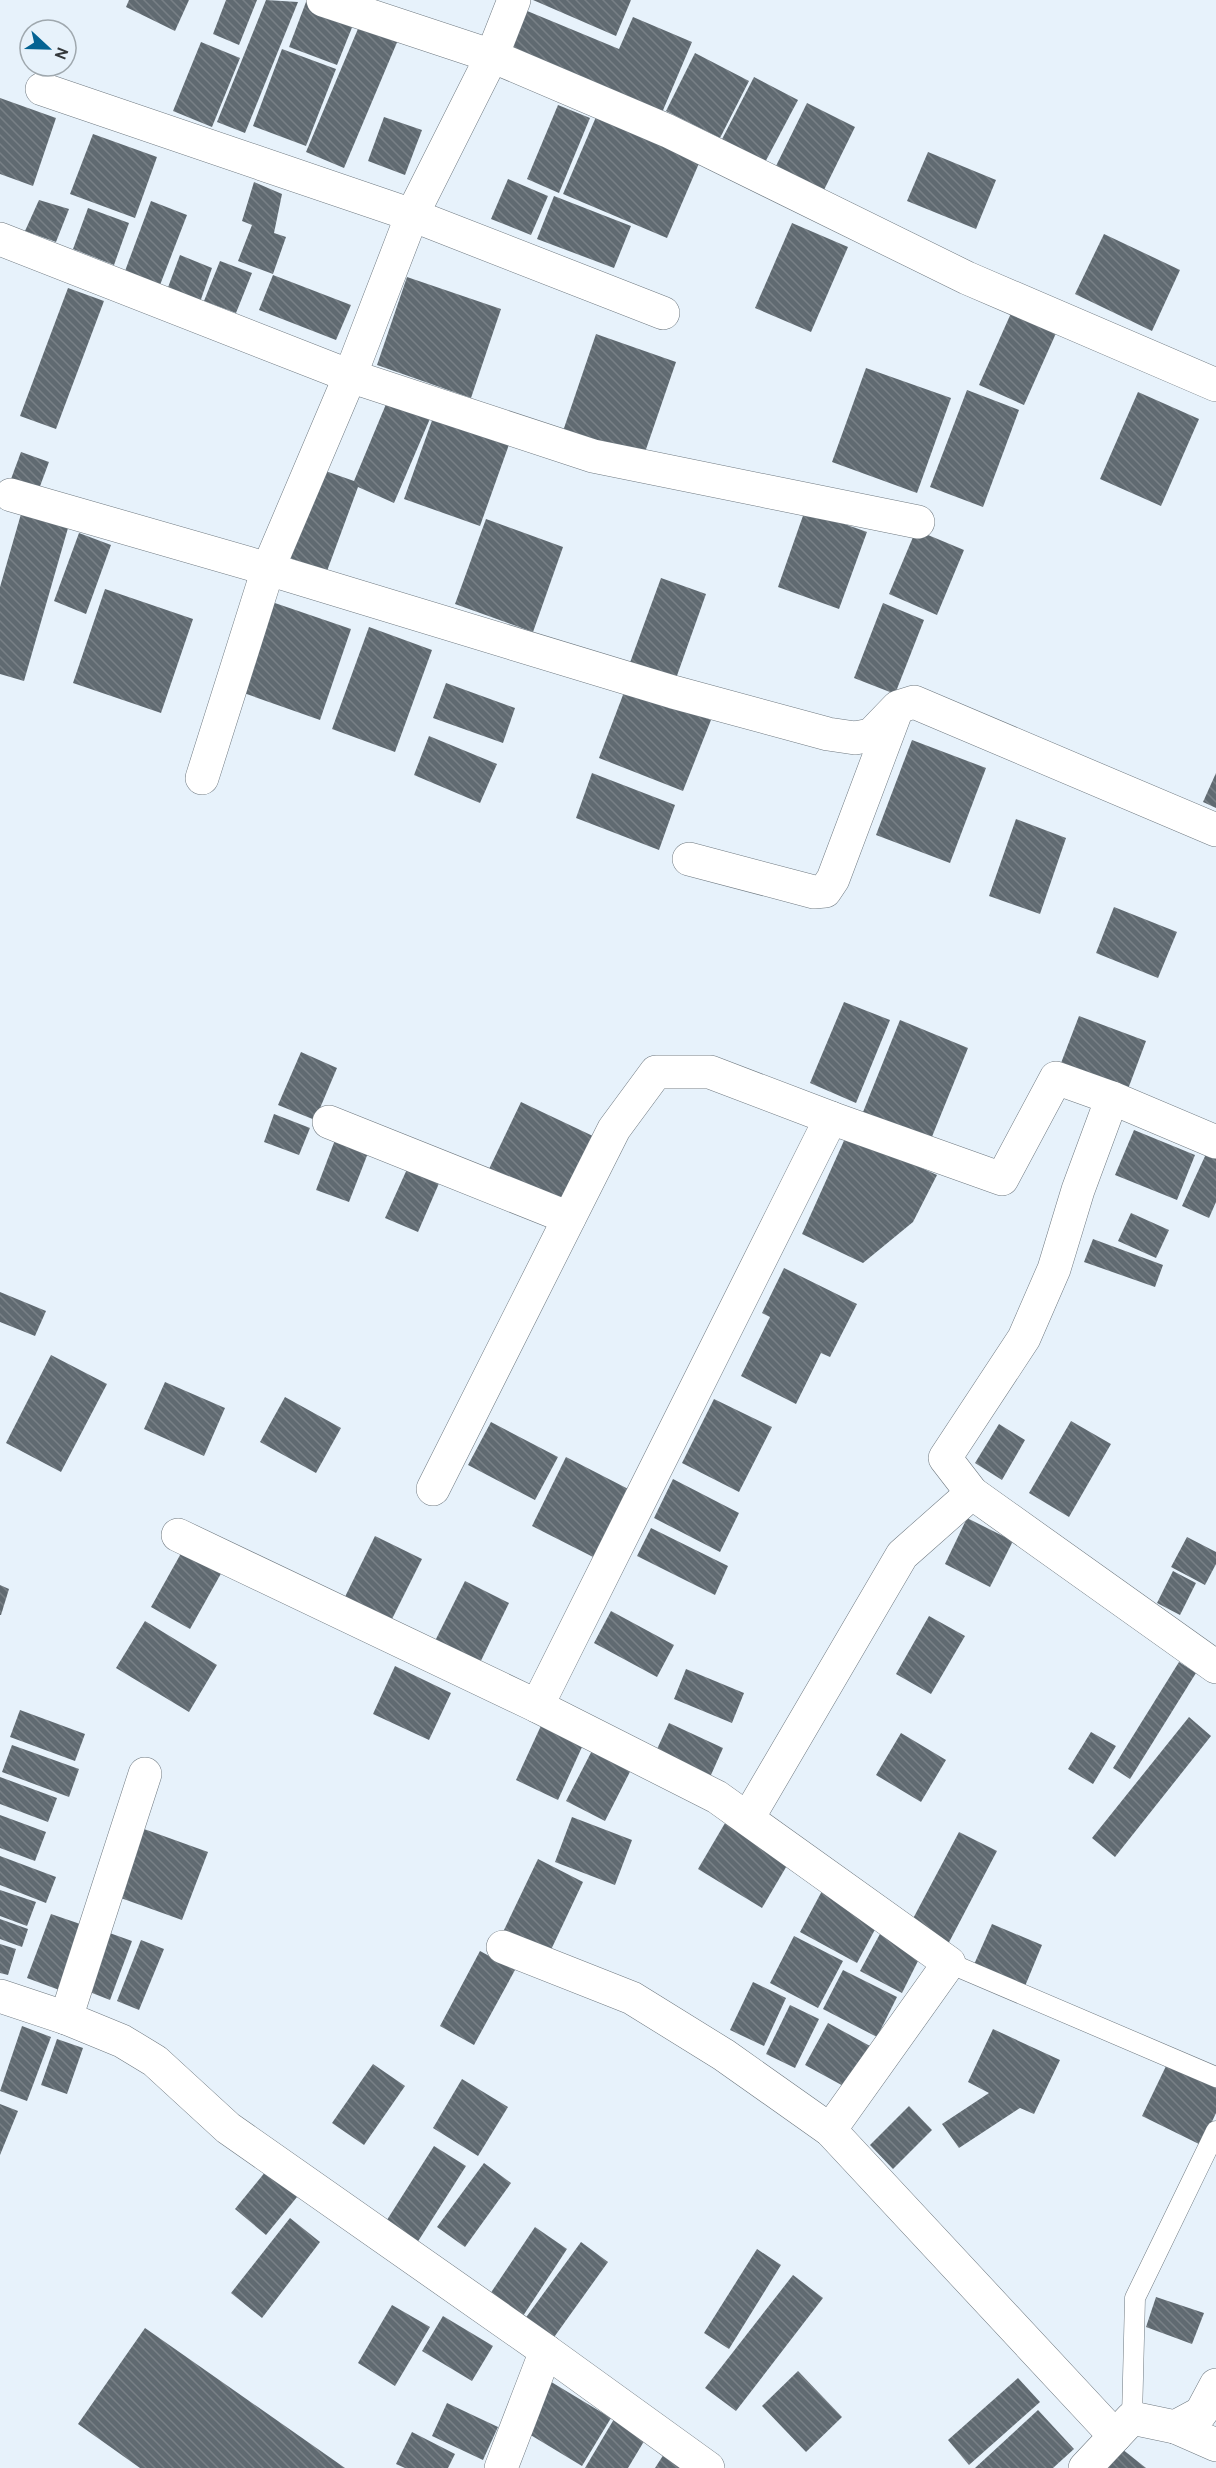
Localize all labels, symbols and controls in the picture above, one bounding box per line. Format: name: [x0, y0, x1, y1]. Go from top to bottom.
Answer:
north arrow: [18, 18, 78, 78]
text: N: [49, 44, 71, 62]

